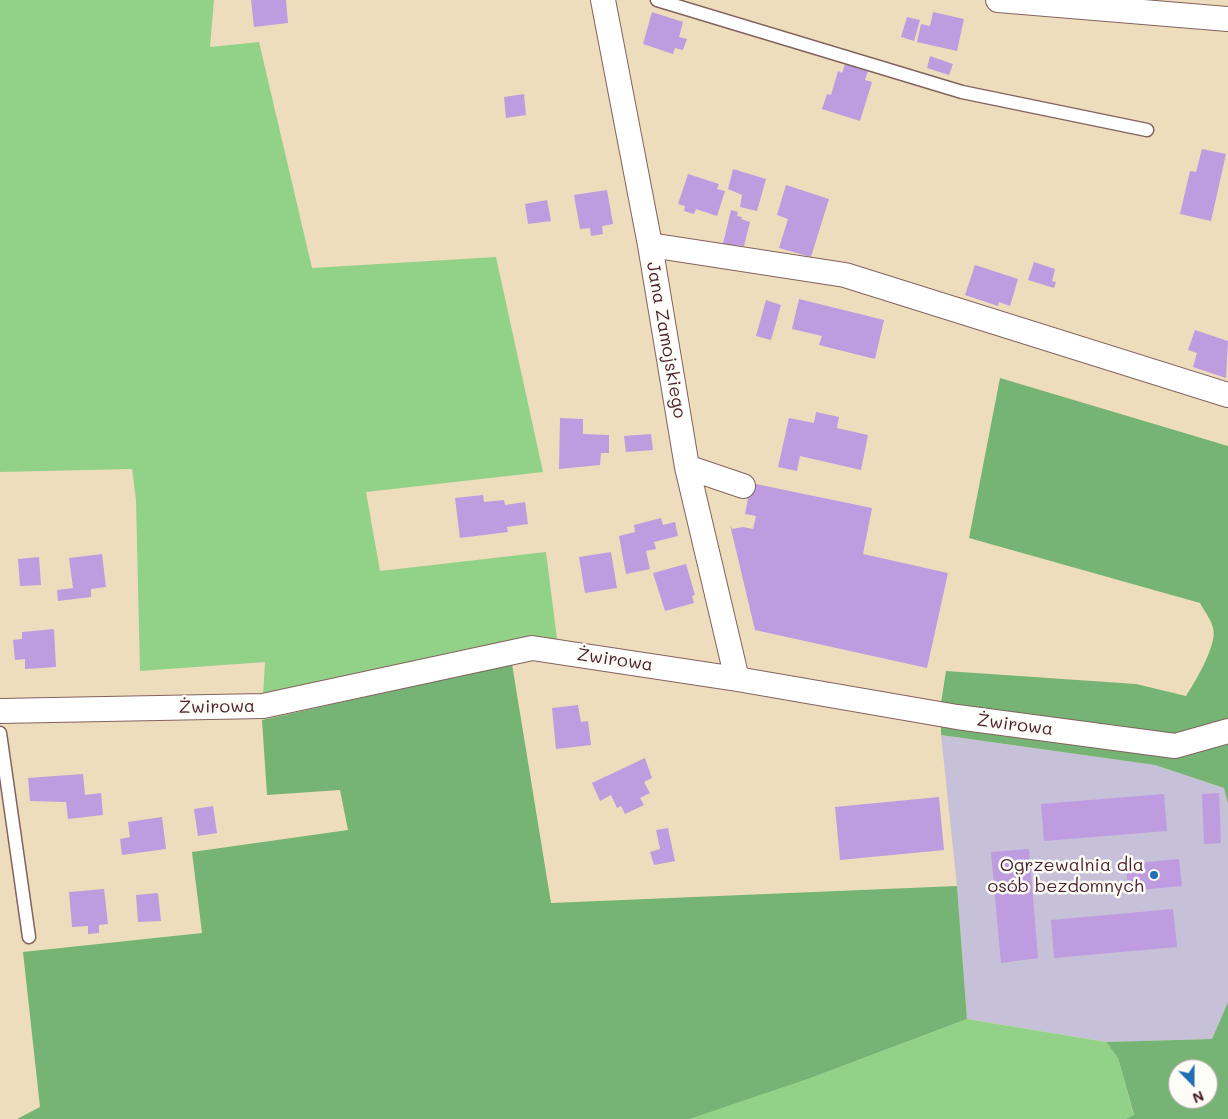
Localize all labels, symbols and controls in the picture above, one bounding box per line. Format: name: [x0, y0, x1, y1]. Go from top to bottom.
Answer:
street label: Jana Zamojskiego: [642, 260, 690, 420]
street label: Żwirowa: [576, 644, 654, 676]
street label: Żwirowa: [179, 696, 255, 718]
street label: Żwirowa: [976, 710, 1054, 740]
place label: Ogrzewalnia dla osób bezdomnych: [988, 854, 1144, 896]
marker: Ogrzewalnia dla osób bezdomnych: [1148, 869, 1160, 881]
north arrow: [1168, 1059, 1218, 1109]
text: N: [1190, 1087, 1207, 1108]

